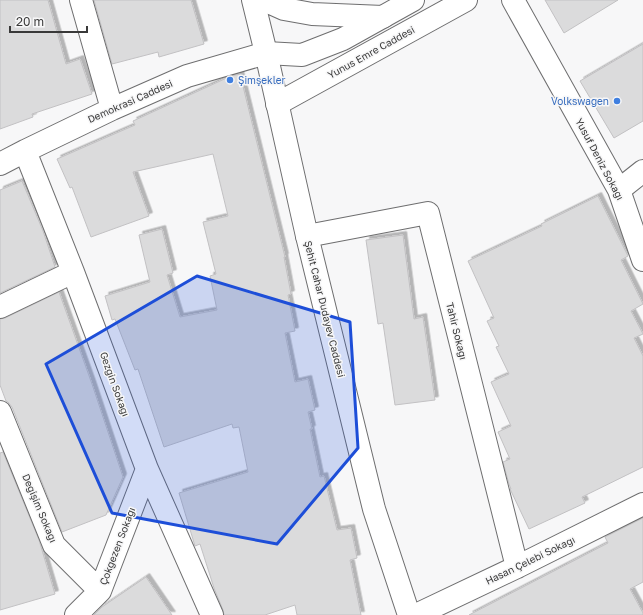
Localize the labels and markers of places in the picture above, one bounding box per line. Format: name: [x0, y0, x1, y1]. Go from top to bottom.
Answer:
place label: Şimşekler: [238, 74, 286, 86]
marker: Şimşekler: [225, 75, 235, 85]
place label: Volkswagen: [551, 95, 609, 107]
marker: Volkswagen: [612, 96, 622, 106]

